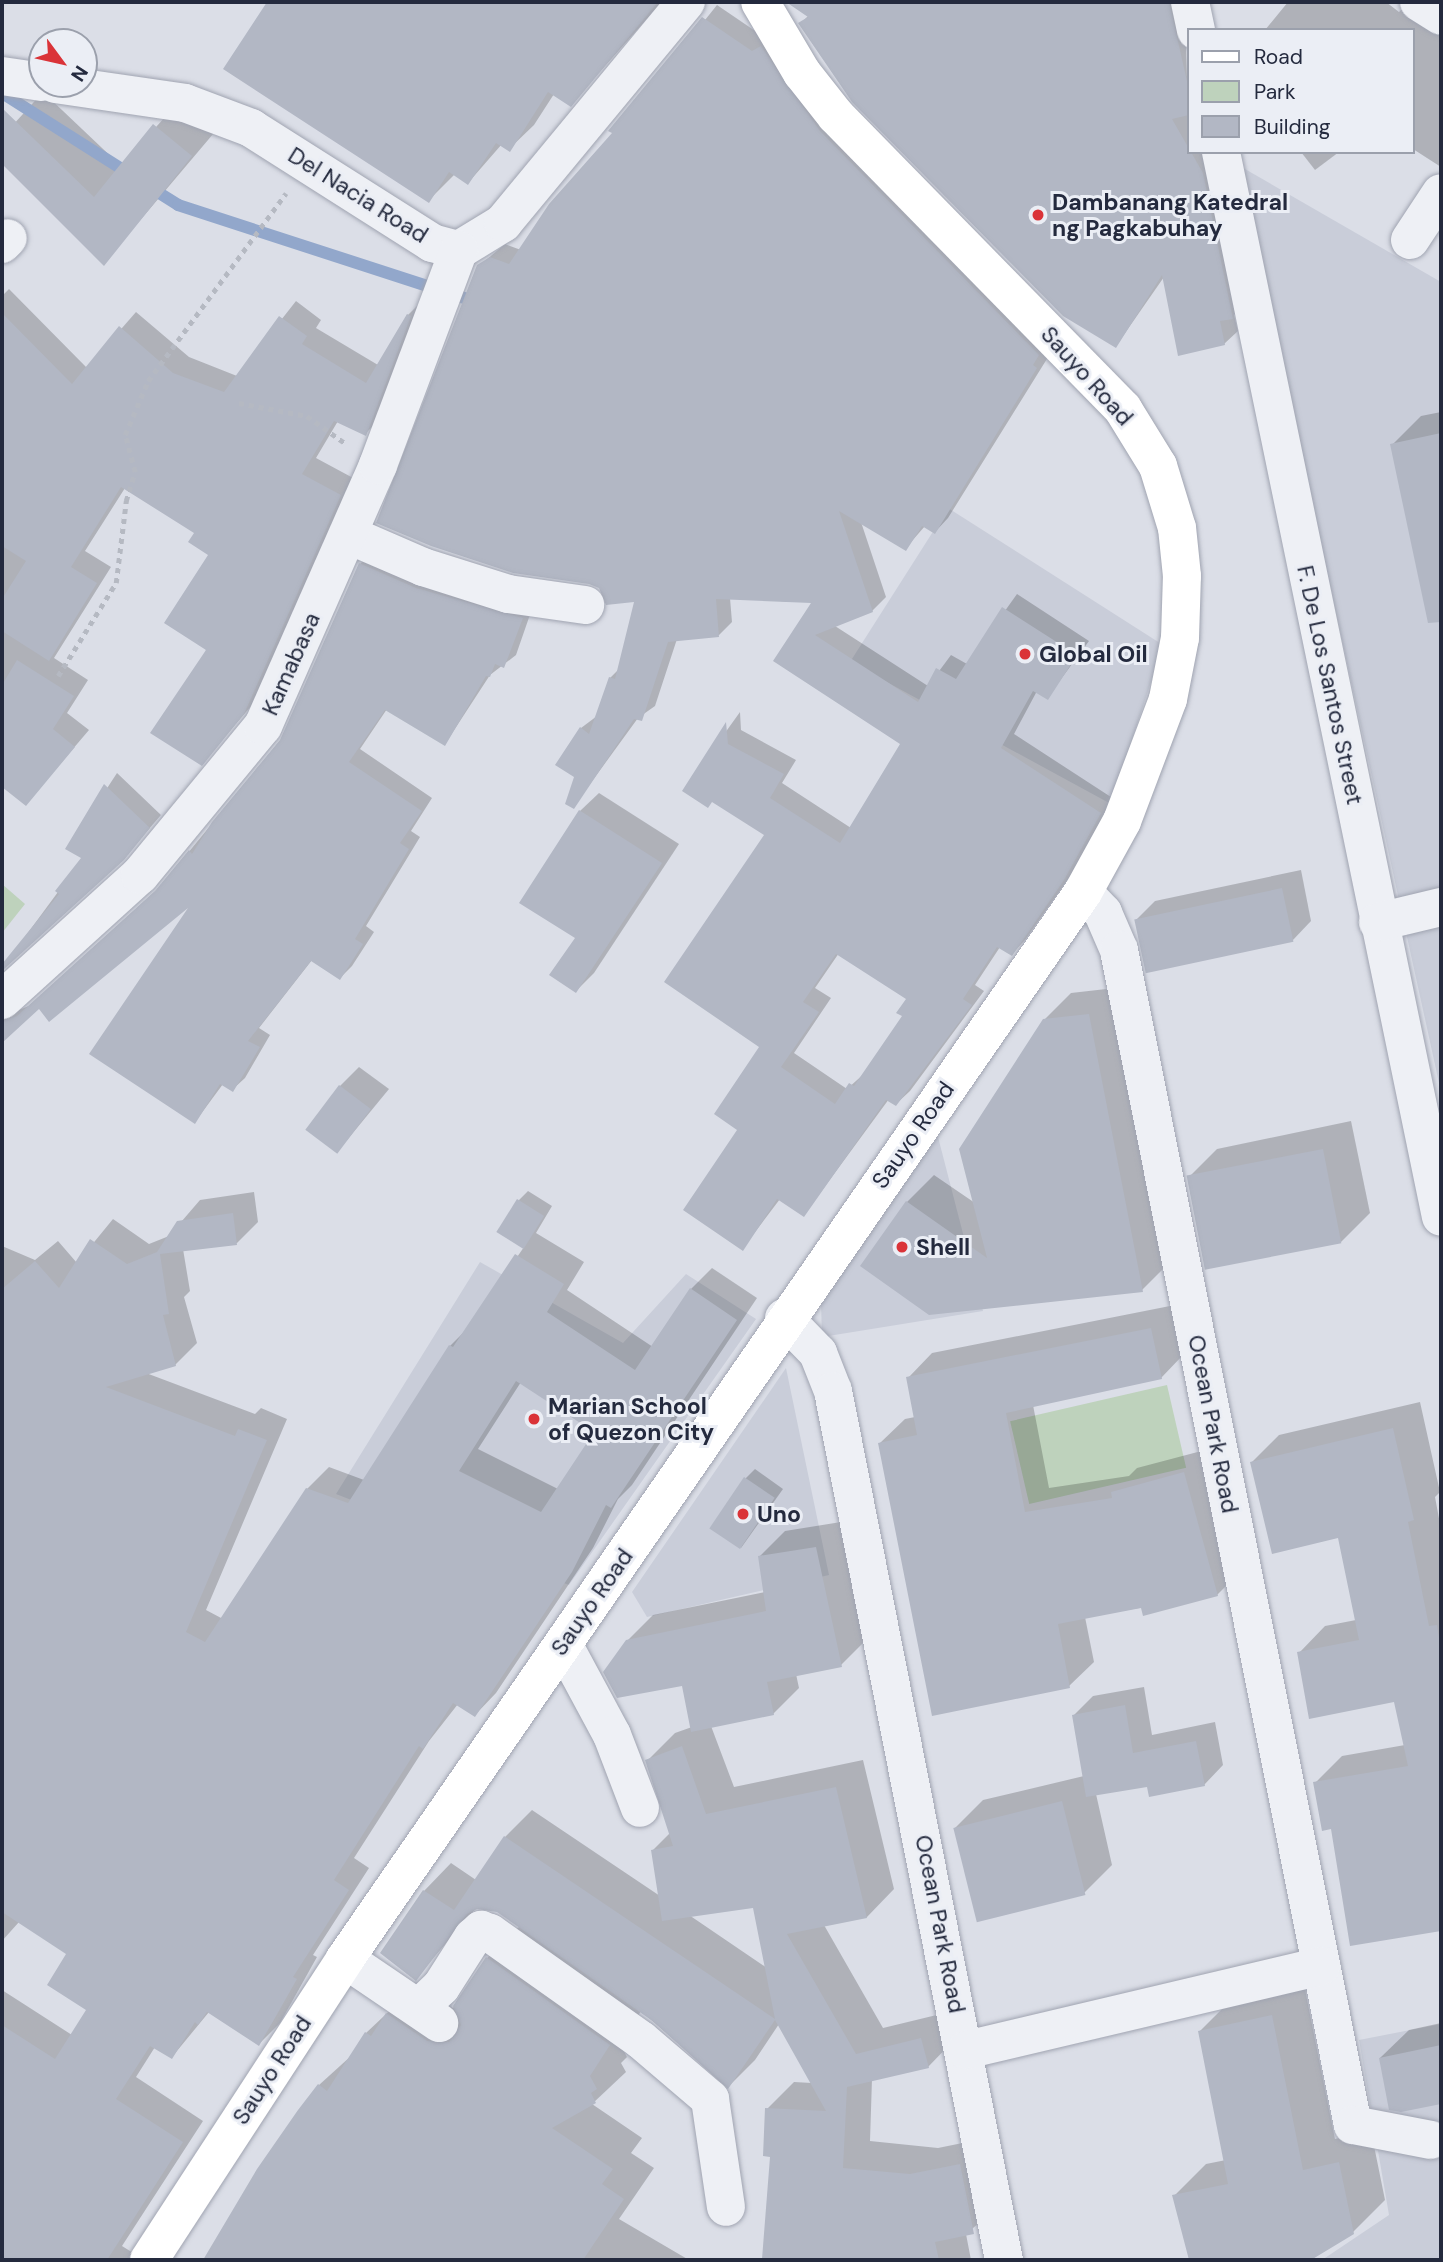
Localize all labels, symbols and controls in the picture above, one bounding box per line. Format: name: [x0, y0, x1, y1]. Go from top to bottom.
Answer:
north arrow: [28, 28, 98, 98]
legend: [1188, 28, 1415, 154]
text: Road: [1254, 43, 1303, 71]
text: N: [65, 61, 94, 86]
text: Park: [1254, 78, 1295, 106]
text: Building: [1254, 113, 1330, 141]
street label: Del Nacia Road: [283, 141, 433, 249]
place label: Dambanang Katedral ng Pagkabuhay: [1052, 188, 1288, 242]
marker: Dambanang Katedral ng Pagkabuhay: [1030, 207, 1046, 223]
street label: Sauyo Road: [1035, 321, 1139, 431]
street label: F. De Los Santos Street: [1291, 563, 1369, 807]
street label: Kamabasa: [256, 608, 326, 720]
place label: Global Oil: [1039, 640, 1148, 668]
marker: Global Oil: [1017, 646, 1033, 662]
street label: Sauyo Road: [866, 1076, 960, 1194]
place label: Shell: [916, 1233, 970, 1261]
marker: Shell: [894, 1239, 910, 1255]
street label: Ocean Park Road: [1182, 1333, 1244, 1515]
place label: Marian School of Quezon City: [548, 1392, 714, 1446]
marker: Marian School of Quezon City: [526, 1411, 542, 1427]
place label: Uno: [757, 1500, 801, 1528]
marker: Uno: [735, 1506, 751, 1522]
street label: Sauyo Road: [545, 1543, 639, 1661]
street label: Ocean Park Road: [909, 1833, 971, 2015]
street label: Sauyo Road: [227, 2010, 317, 2130]

